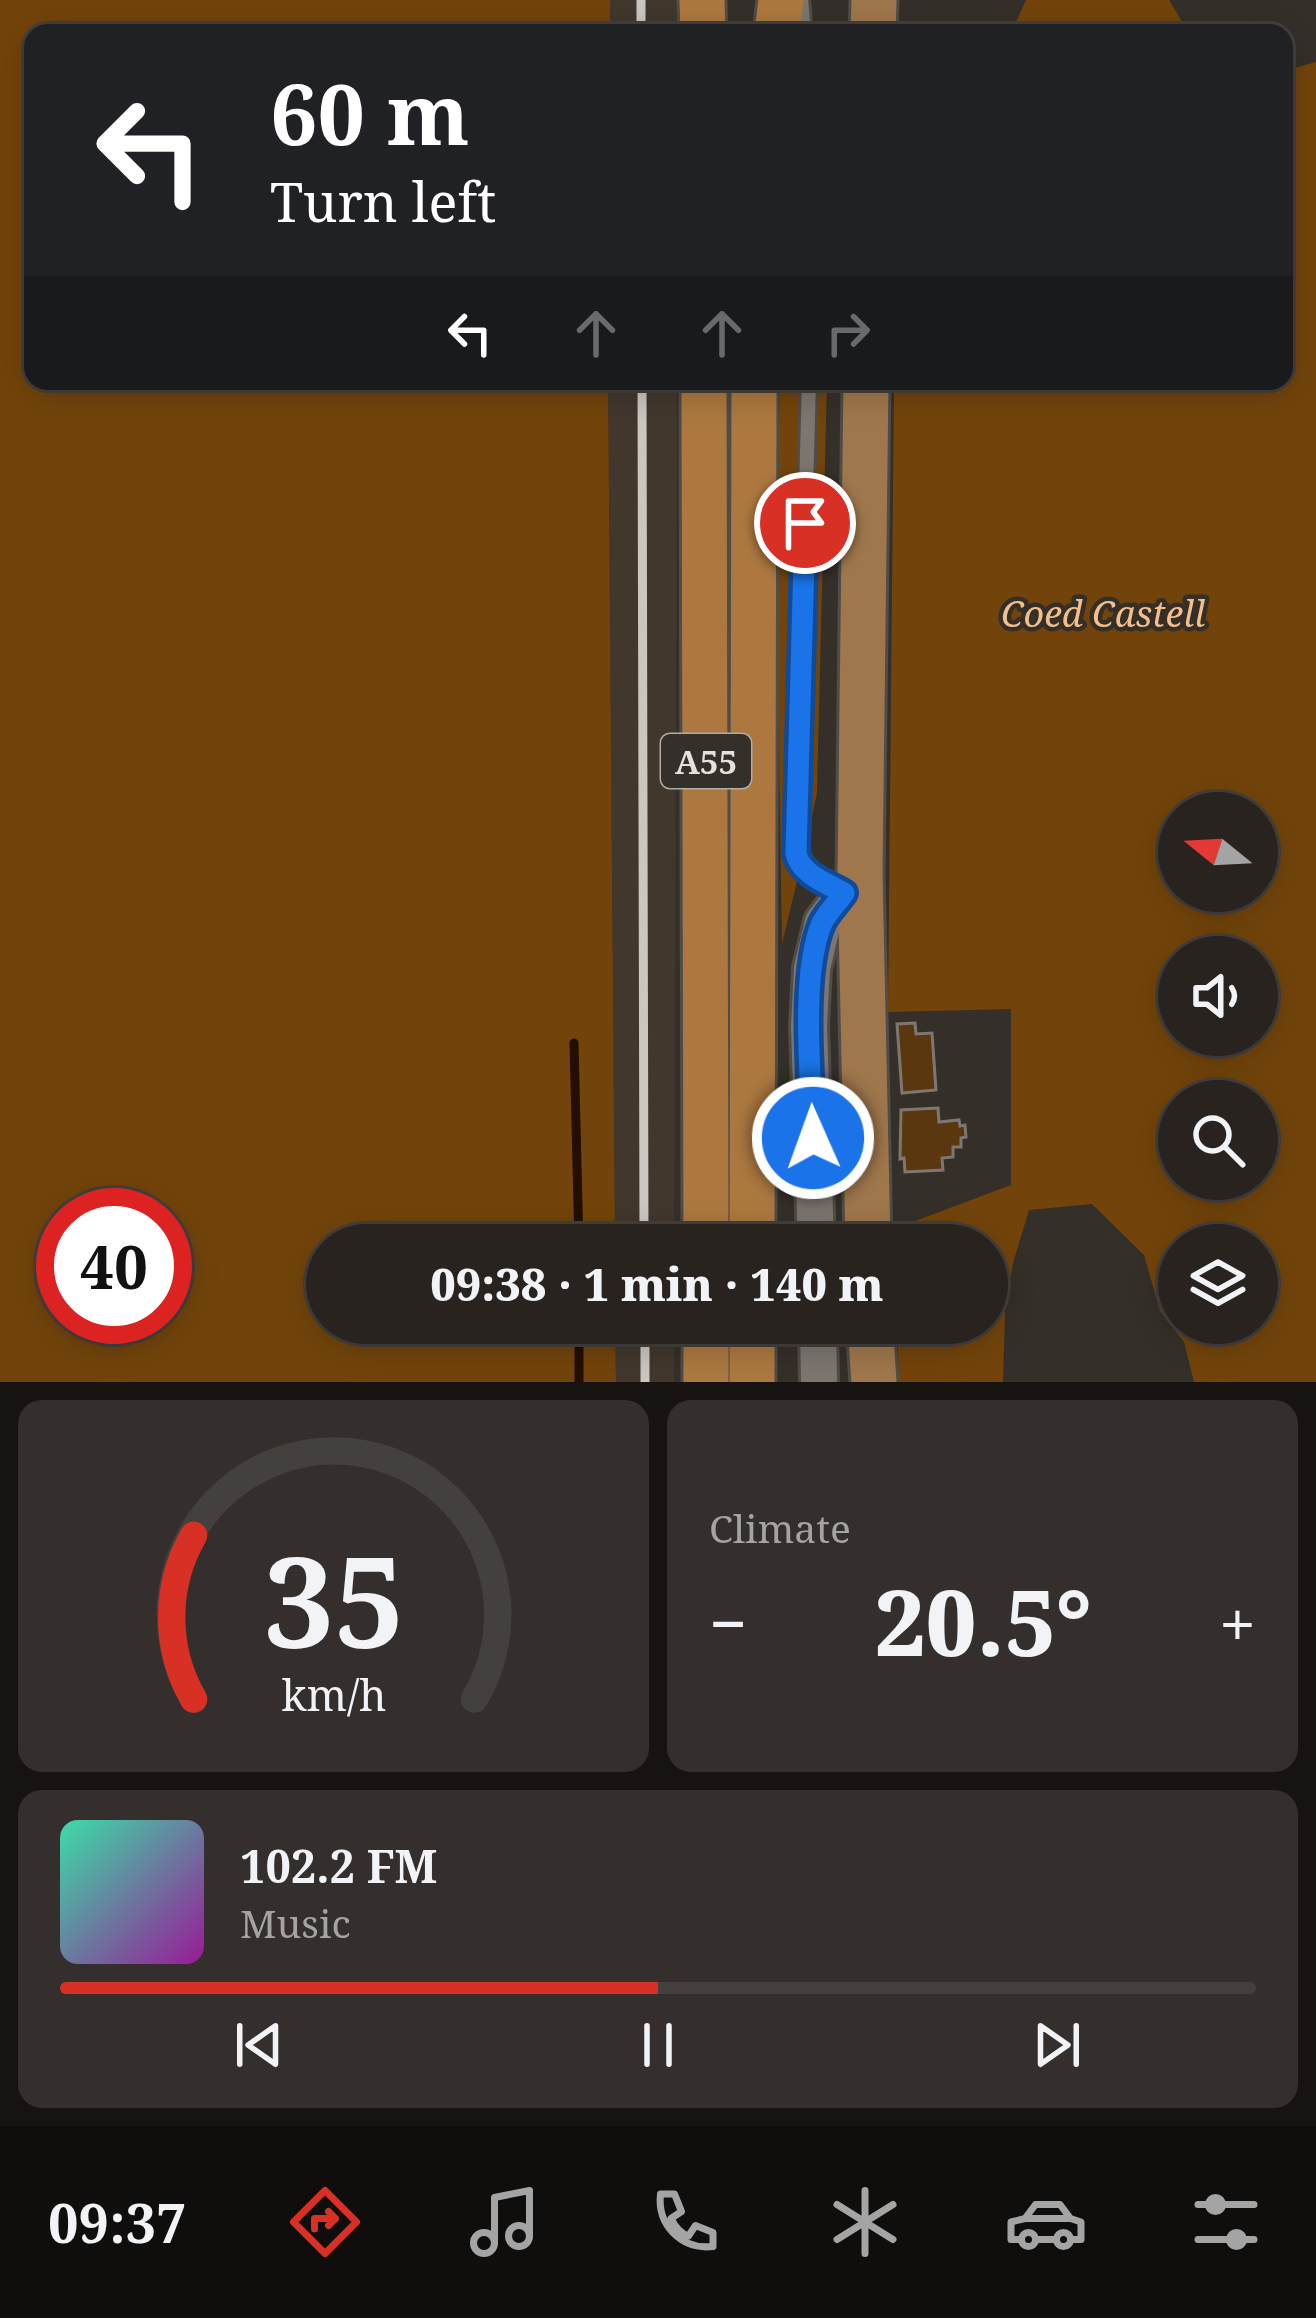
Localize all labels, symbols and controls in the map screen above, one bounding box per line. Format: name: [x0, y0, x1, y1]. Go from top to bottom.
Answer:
text: 60 m: [270, 55, 470, 170]
icon: left: [72, 72, 228, 228]
text: Turn left: [270, 164, 496, 238]
icon: left: [437, 300, 503, 366]
icon: ahead: [563, 300, 629, 366]
icon: ahead: [689, 300, 755, 366]
icon: right: [815, 300, 881, 366]
pin: [754, 472, 856, 574]
icon: arrive: [772, 490, 838, 556]
park label: Coed Castell: [1001, 589, 1205, 638]
road number: A55: [661, 734, 751, 788]
north arrow: [1158, 792, 1278, 912]
map controls: [1158, 792, 1278, 1344]
button: sound: [1158, 936, 1278, 1056]
position arrow: [750, 1075, 876, 1201]
button: search: [1158, 1080, 1278, 1200]
speed limit sign: 40: [36, 1188, 192, 1344]
button: layers: [1158, 1224, 1278, 1344]
text: 09:38 · 1 min · 140 m: [430, 1253, 884, 1314]
text: Climate: [709, 1501, 851, 1554]
text: 35: [263, 1515, 404, 1685]
text: 20.5°: [875, 1560, 1092, 1682]
text: −: [709, 1577, 747, 1667]
text: +: [1219, 1577, 1256, 1667]
text: km/h: [281, 1665, 386, 1724]
text: 102.2 FM: [240, 1835, 437, 1896]
text: Music: [240, 1896, 351, 1949]
icon: previous: [226, 2012, 292, 2078]
icon: pause: [625, 2012, 691, 2078]
icon: next: [1024, 2012, 1090, 2078]
icon: directions: [283, 2180, 367, 2264]
icon: music: [463, 2180, 547, 2264]
icon: phone: [643, 2180, 727, 2264]
icon: climate: [823, 2180, 907, 2264]
icon: car: [1004, 2180, 1088, 2264]
icon: filters: [1184, 2180, 1268, 2264]
text: 09:37: [48, 2185, 187, 2259]

